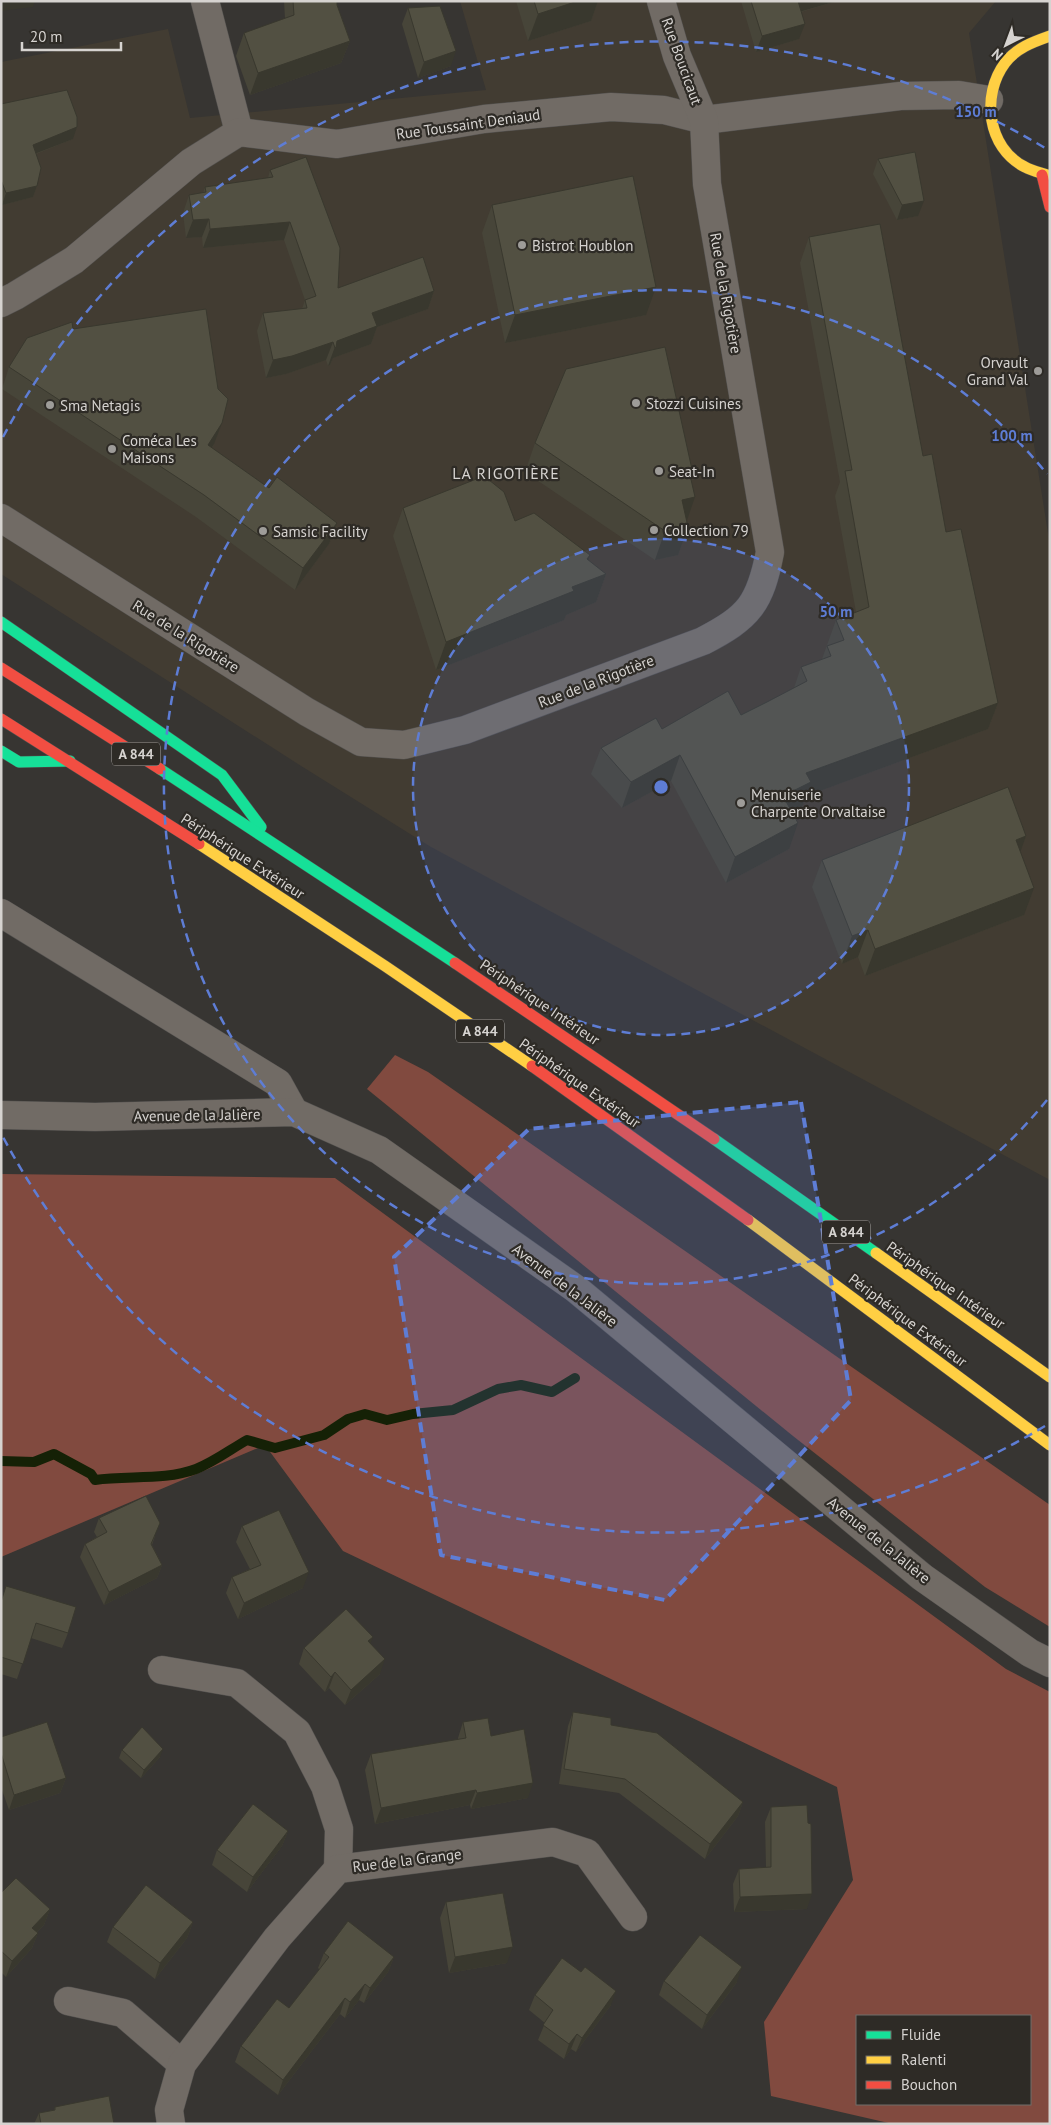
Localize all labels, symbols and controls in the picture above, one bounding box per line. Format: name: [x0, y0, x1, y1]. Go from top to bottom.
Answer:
street label: Rue Boucicaut: [657, 15, 707, 107]
scale bar: [22, 20, 121, 52]
north arrow: [981, 20, 1031, 70]
text: 20 m: [30, 27, 63, 46]
text: N: [988, 45, 1007, 64]
text: 150 m: [955, 102, 997, 121]
street label: Rue Toussaint Deniaud: [395, 104, 541, 144]
street label: Rue de la Rigotière: [706, 231, 746, 355]
place label: Bistrot Houblon: [532, 236, 633, 255]
marker: Bistrot Houblon: [516, 239, 528, 251]
place label: Orvault Grand Val: [967, 353, 1029, 389]
marker: Orvault Grand Val: [1032, 365, 1044, 377]
place label: Stozzi Cuisines: [646, 394, 741, 413]
place label: Sma Netagis: [60, 396, 140, 415]
marker: Stozzi Cuisines: [630, 397, 642, 409]
marker: Sma Netagis: [44, 399, 56, 411]
text: 100 m: [991, 426, 1033, 445]
place label: Coméca Les Maisons: [122, 431, 197, 467]
marker: Coméca Les Maisons: [106, 443, 118, 455]
place label: Seat-In: [669, 462, 715, 481]
district label: LA RIGOTIÈRE: [452, 463, 560, 483]
marker: Seat-In: [653, 465, 665, 477]
place label: Collection 79: [664, 521, 749, 540]
place label: Samsic Facility: [273, 522, 368, 541]
marker: Collection 79: [648, 524, 660, 536]
marker: Samsic Facility: [257, 525, 269, 537]
street label: Rue de la Rigotière: [129, 595, 243, 677]
text: 50 m: [820, 602, 852, 621]
street label: Rue de la Rigotière: [535, 650, 657, 712]
road number: A 844: [112, 742, 160, 766]
centre of rings: [652, 778, 670, 796]
place label: Menuiserie Charpente Orvaltaise: [751, 785, 886, 821]
marker: Menuiserie Charpente Orvaltaise: [735, 797, 747, 809]
street label: Périphérique Extérieur: [178, 809, 308, 903]
street label: Périphérique Intérieur: [476, 955, 604, 1049]
road number: A 844: [456, 1019, 504, 1042]
street label: Périphérique Extérieur: [516, 1034, 644, 1132]
street label: Avenue de la Jalière: [133, 1104, 261, 1126]
road number: A 844: [822, 1220, 870, 1244]
street label: Périphérique Intérieur: [883, 1237, 1009, 1333]
street label: Avenue de la Jalière: [509, 1239, 621, 1331]
street label: Périphérique Extérieur: [845, 1269, 971, 1371]
street label: Avenue de la Jalière: [824, 1493, 934, 1587]
street label: Rue de la Grange: [351, 1844, 463, 1876]
legend: [856, 2015, 1031, 2105]
text: Fluide: [901, 2025, 941, 2044]
text: Ralenti: [901, 2050, 947, 2069]
text: Bouchon: [901, 2075, 957, 2094]

